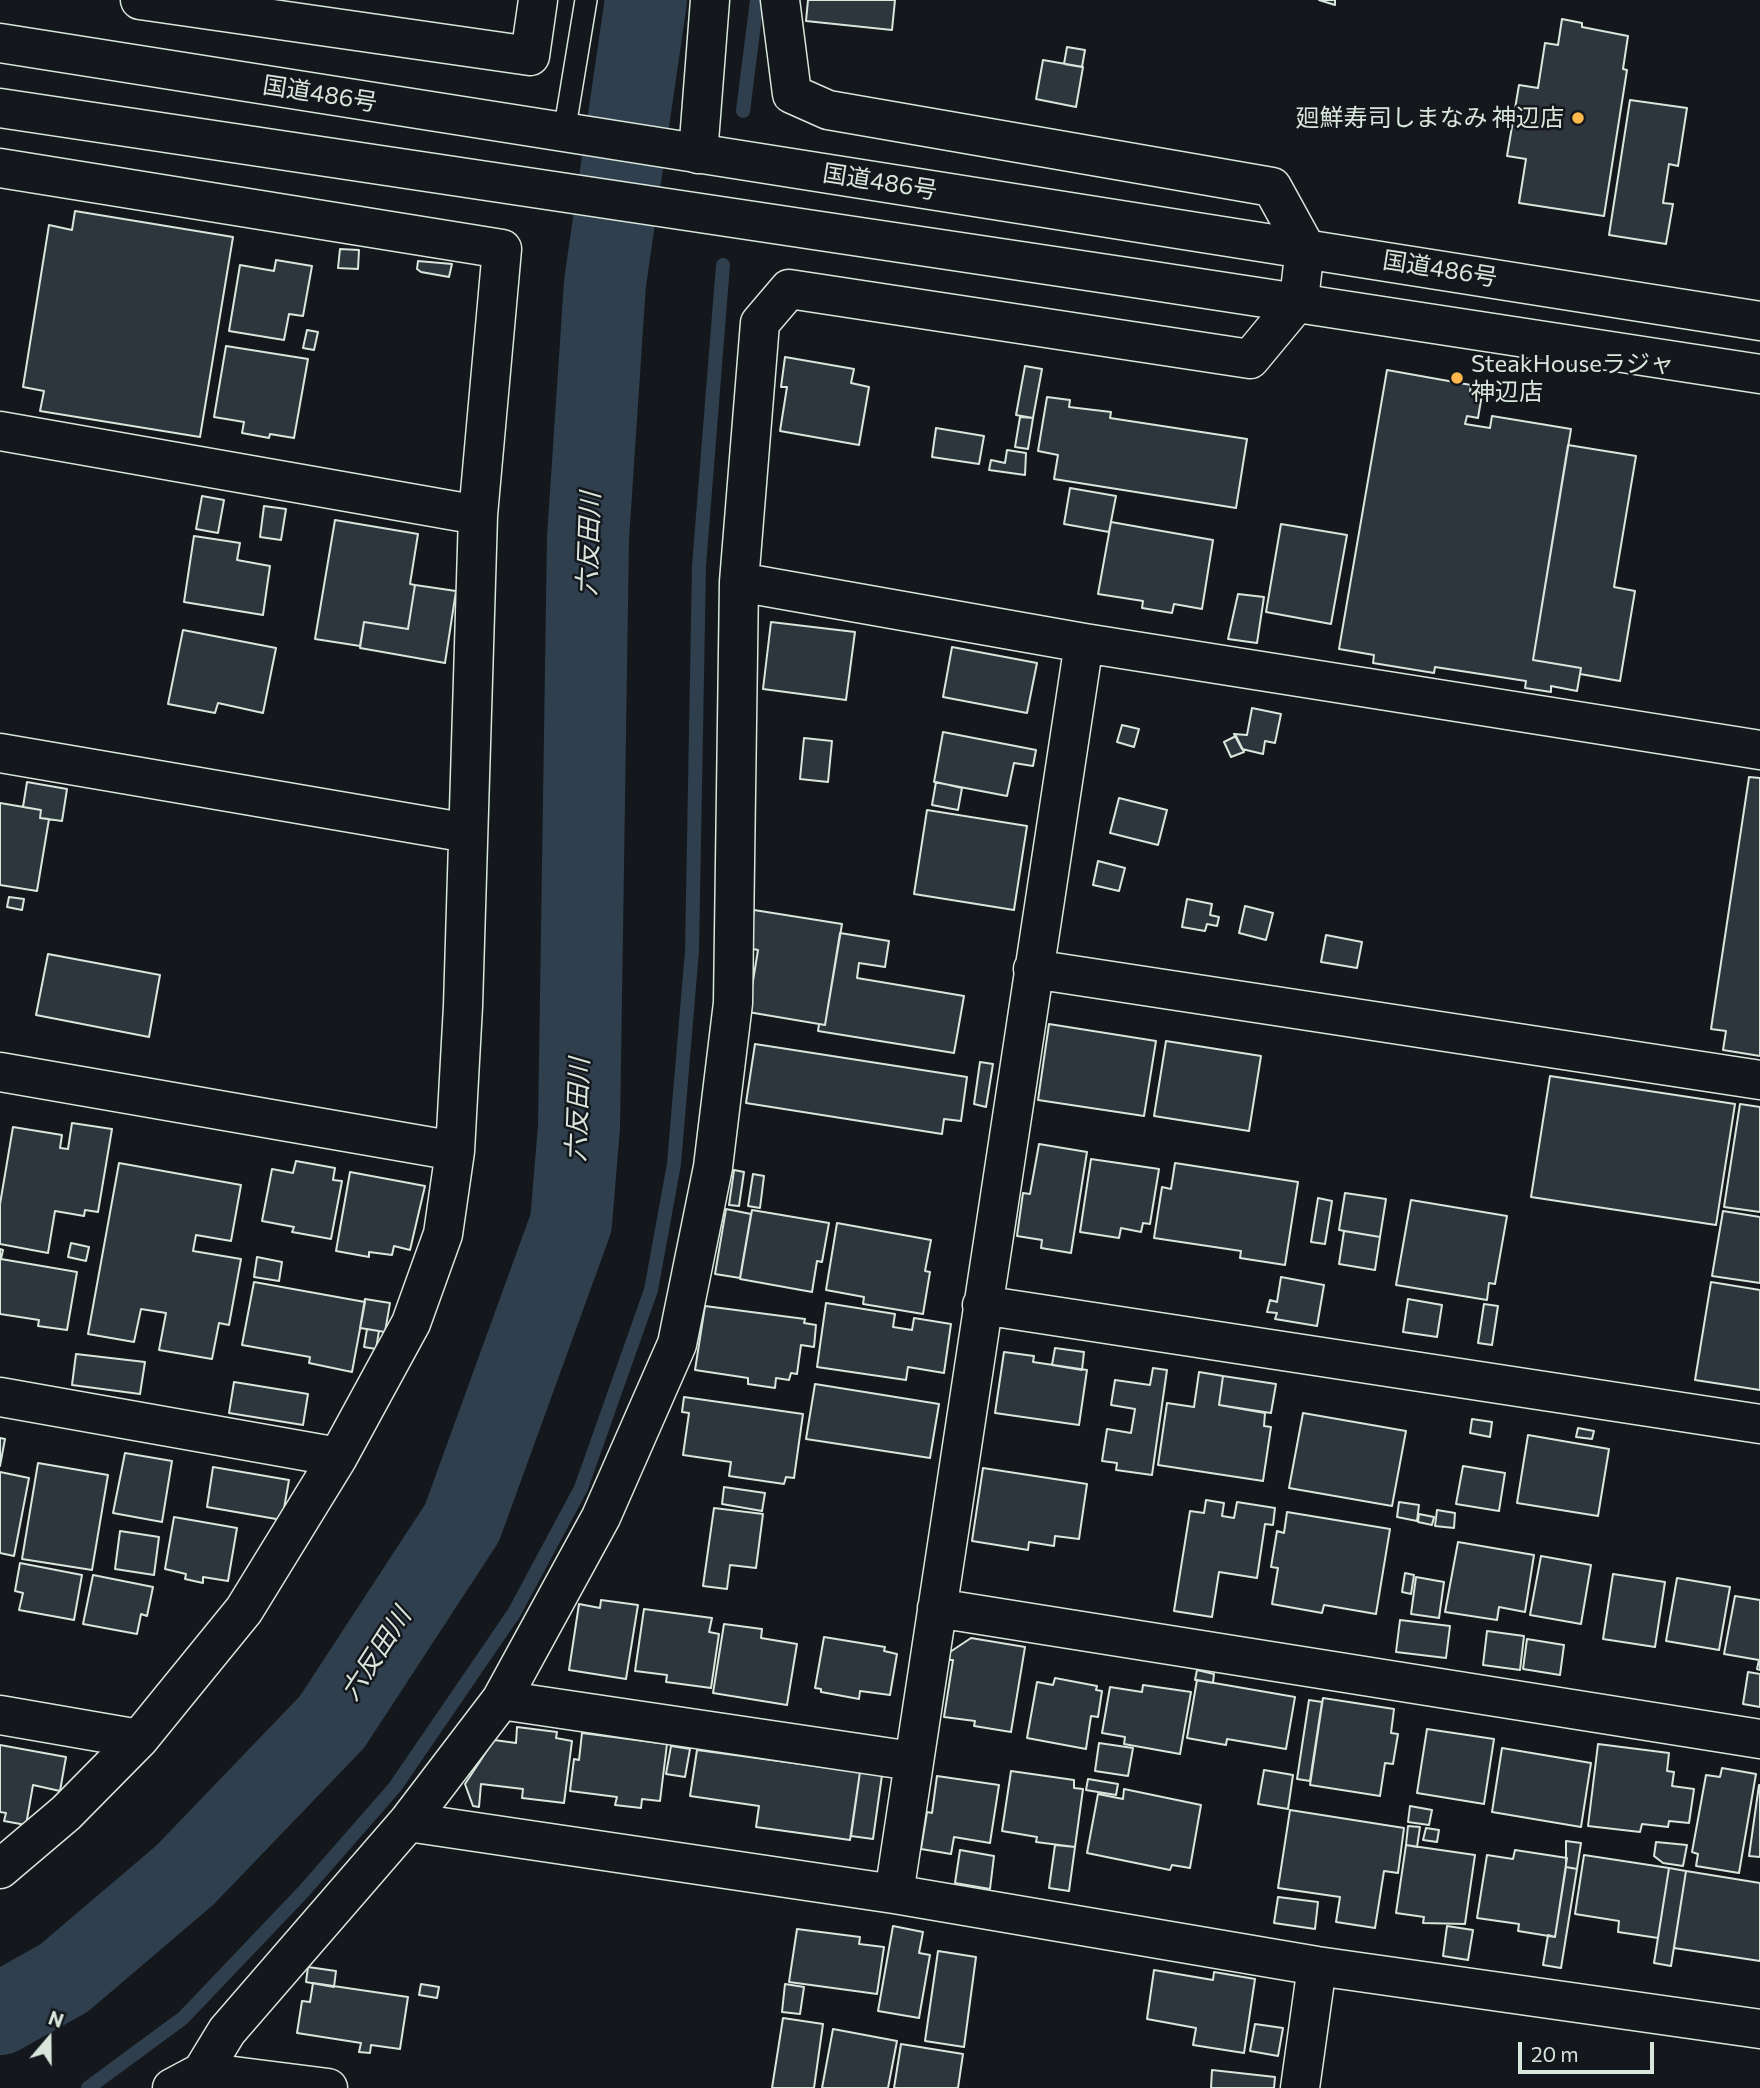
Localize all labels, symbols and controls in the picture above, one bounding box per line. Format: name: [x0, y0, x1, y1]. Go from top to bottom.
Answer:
street label: 国道486号: [261, 71, 379, 117]
place label: 廻鮮寿司しまなみ 神辺店: [1295, 104, 1564, 132]
marker: 廻鮮寿司しまなみ 神辺店: [1570, 110, 1586, 126]
street label: 国道486号: [821, 159, 939, 205]
street label: 国道486号: [1381, 246, 1499, 292]
place label: SteakHouseラジャ 神辺店: [1471, 350, 1674, 406]
marker: SteakHouseラジャ 神辺店: [1449, 370, 1465, 386]
water label: 六反田川: [572, 491, 606, 597]
water label: 六反田川: [561, 1057, 595, 1163]
water label: 六反田川: [335, 1602, 417, 1706]
north arrow: [14, 2004, 84, 2074]
text: N: [46, 2006, 67, 2032]
scale bar: [1522, 2028, 1658, 2072]
text: 20 m: [1531, 2041, 1579, 2066]

